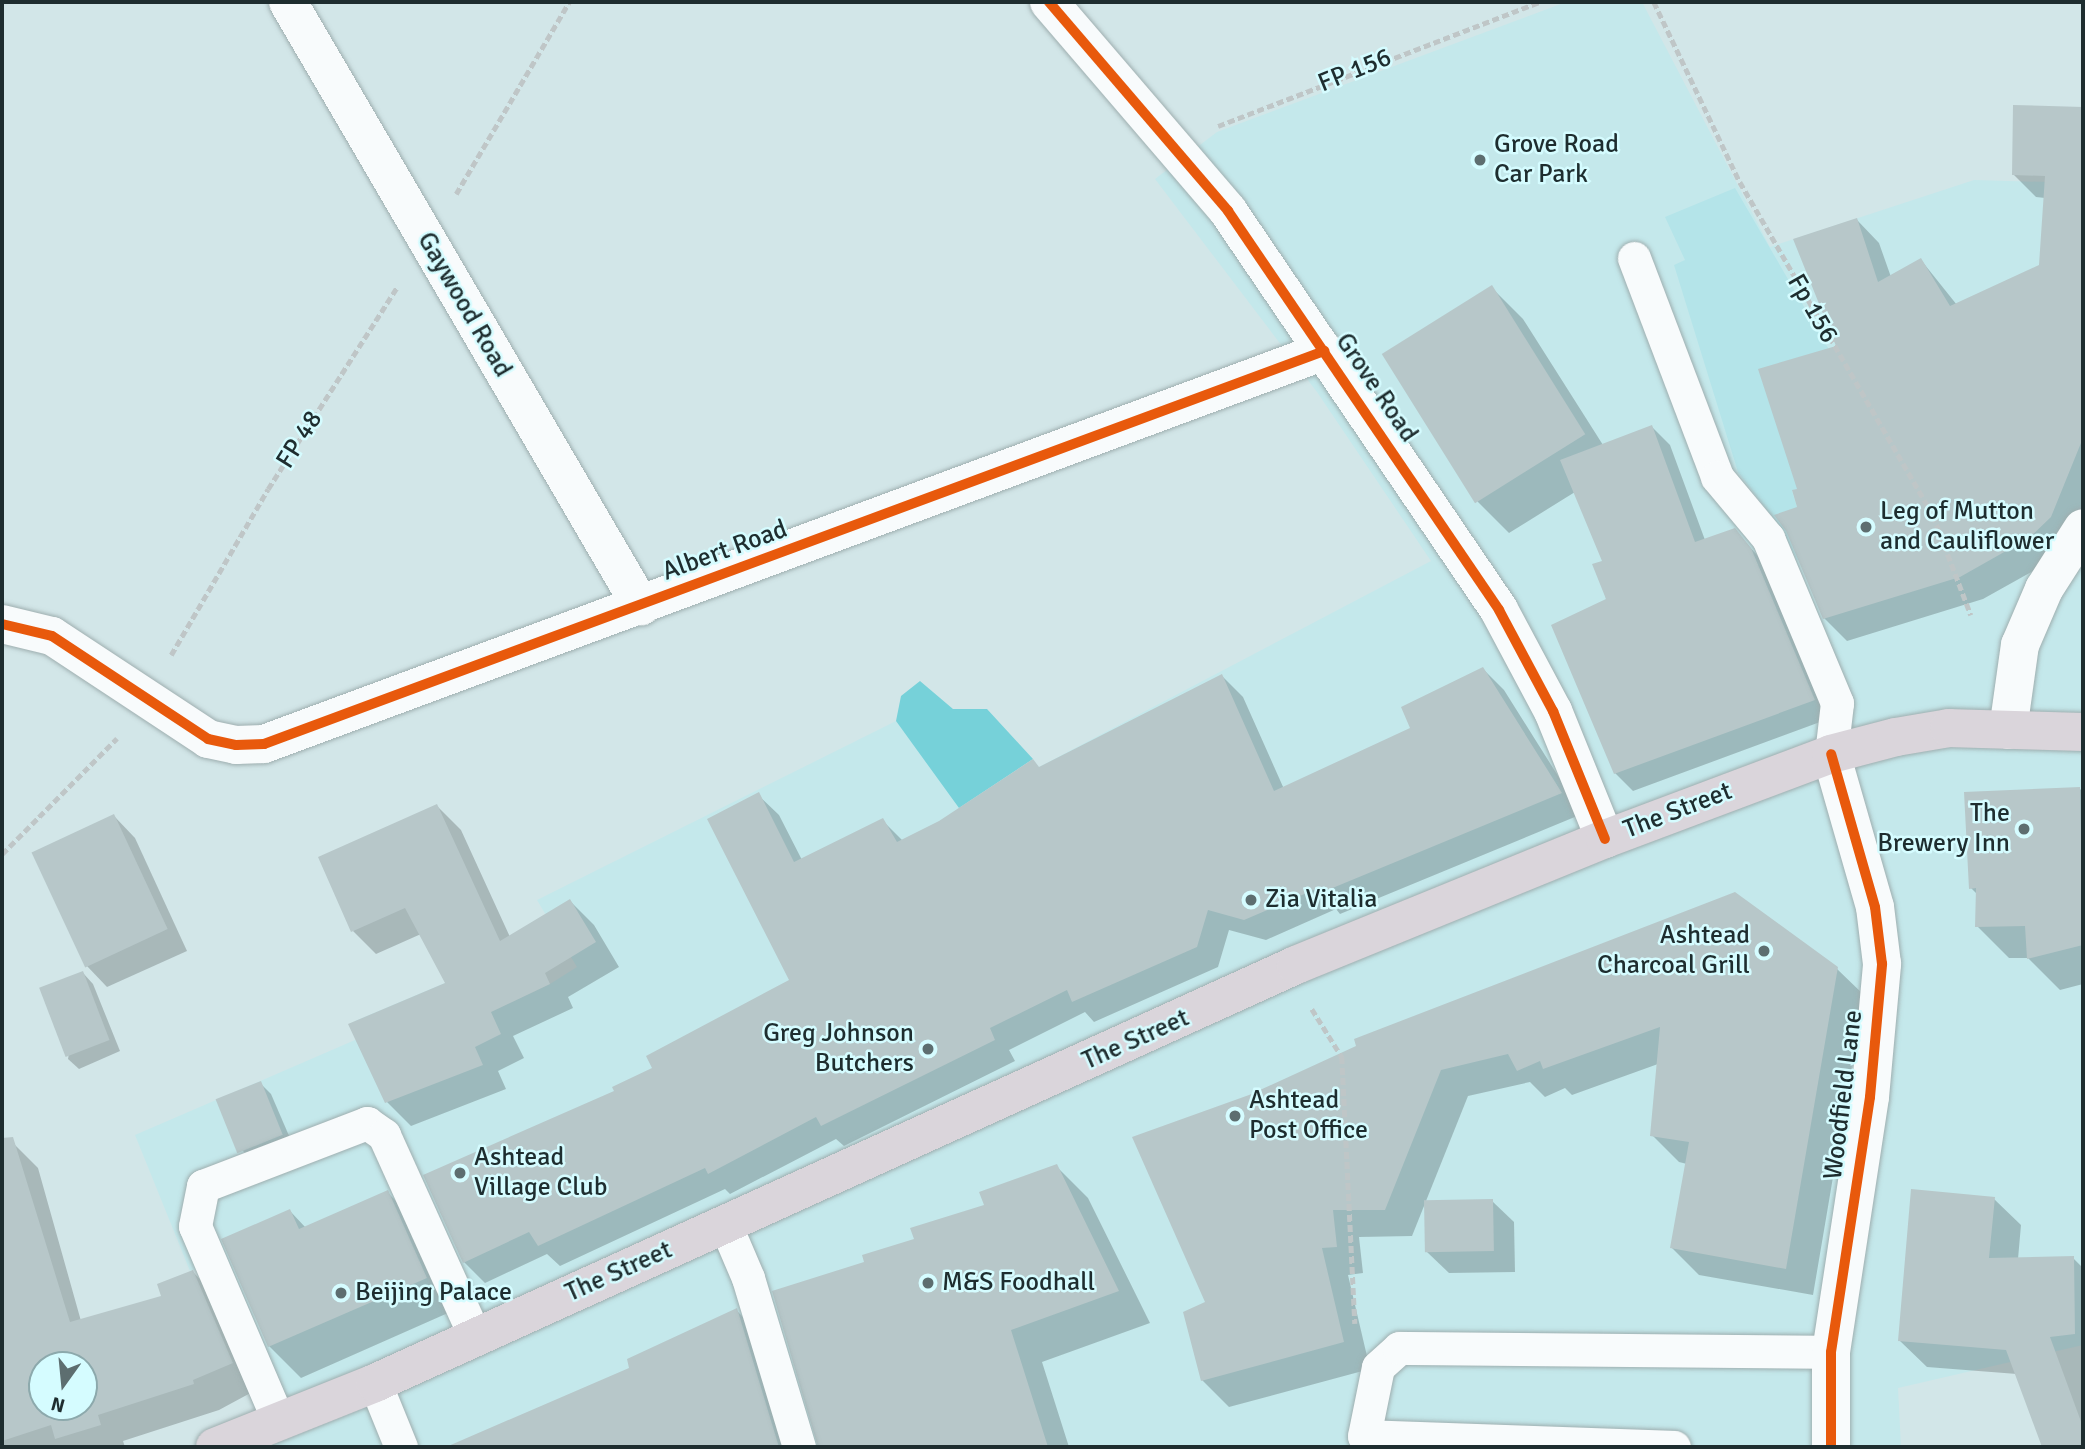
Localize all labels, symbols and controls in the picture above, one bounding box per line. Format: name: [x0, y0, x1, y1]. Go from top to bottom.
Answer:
street label: FP 156: [1314, 42, 1396, 100]
place label: Grove Road Car Park: [1494, 129, 1619, 190]
marker: Grove Road Car Park: [1472, 152, 1488, 168]
street label: Gaywood Road: [410, 227, 518, 383]
street label: Fp 156: [1780, 269, 1844, 349]
street label: Grove Road: [1328, 327, 1424, 449]
street label: FP 48: [270, 405, 330, 475]
place label: Leg of Mutton and Cauliflower: [1880, 496, 2054, 558]
street label: Albert Road: [658, 514, 792, 588]
marker: Leg of Mutton and Cauliflower: [1858, 519, 1874, 535]
street label: The Street: [1619, 776, 1737, 846]
place label: The Brewery Inn: [1877, 798, 2010, 860]
marker: The Brewery Inn: [2016, 821, 2032, 837]
place label: Zia Vitalia: [1265, 884, 1377, 916]
marker: Zia Vitalia: [1243, 892, 1259, 908]
place label: Ashtead Charcoal Grill: [1597, 920, 1750, 982]
marker: Ashtead Charcoal Grill: [1756, 943, 1772, 959]
street label: The Street: [1078, 1003, 1194, 1077]
street label: Woodfield Lane: [1818, 1008, 1870, 1182]
place label: Greg Johnson Butchers: [763, 1018, 914, 1080]
marker: Greg Johnson Butchers: [920, 1041, 936, 1057]
place label: Ashtead Post Office: [1249, 1085, 1368, 1146]
marker: Ashtead Post Office: [1227, 1108, 1243, 1124]
place label: Ashtead Village Club: [474, 1142, 608, 1204]
marker: Ashtead Village Club: [452, 1165, 468, 1181]
street label: The Street: [561, 1235, 677, 1309]
place label: M&S Foodhall: [942, 1267, 1095, 1299]
marker: M&S Foodhall: [920, 1275, 936, 1291]
place label: Beijing Palace: [355, 1277, 512, 1309]
marker: Beijing Palace: [333, 1285, 349, 1301]
north arrow: [28, 1351, 98, 1421]
text: N: [49, 1391, 68, 1418]

